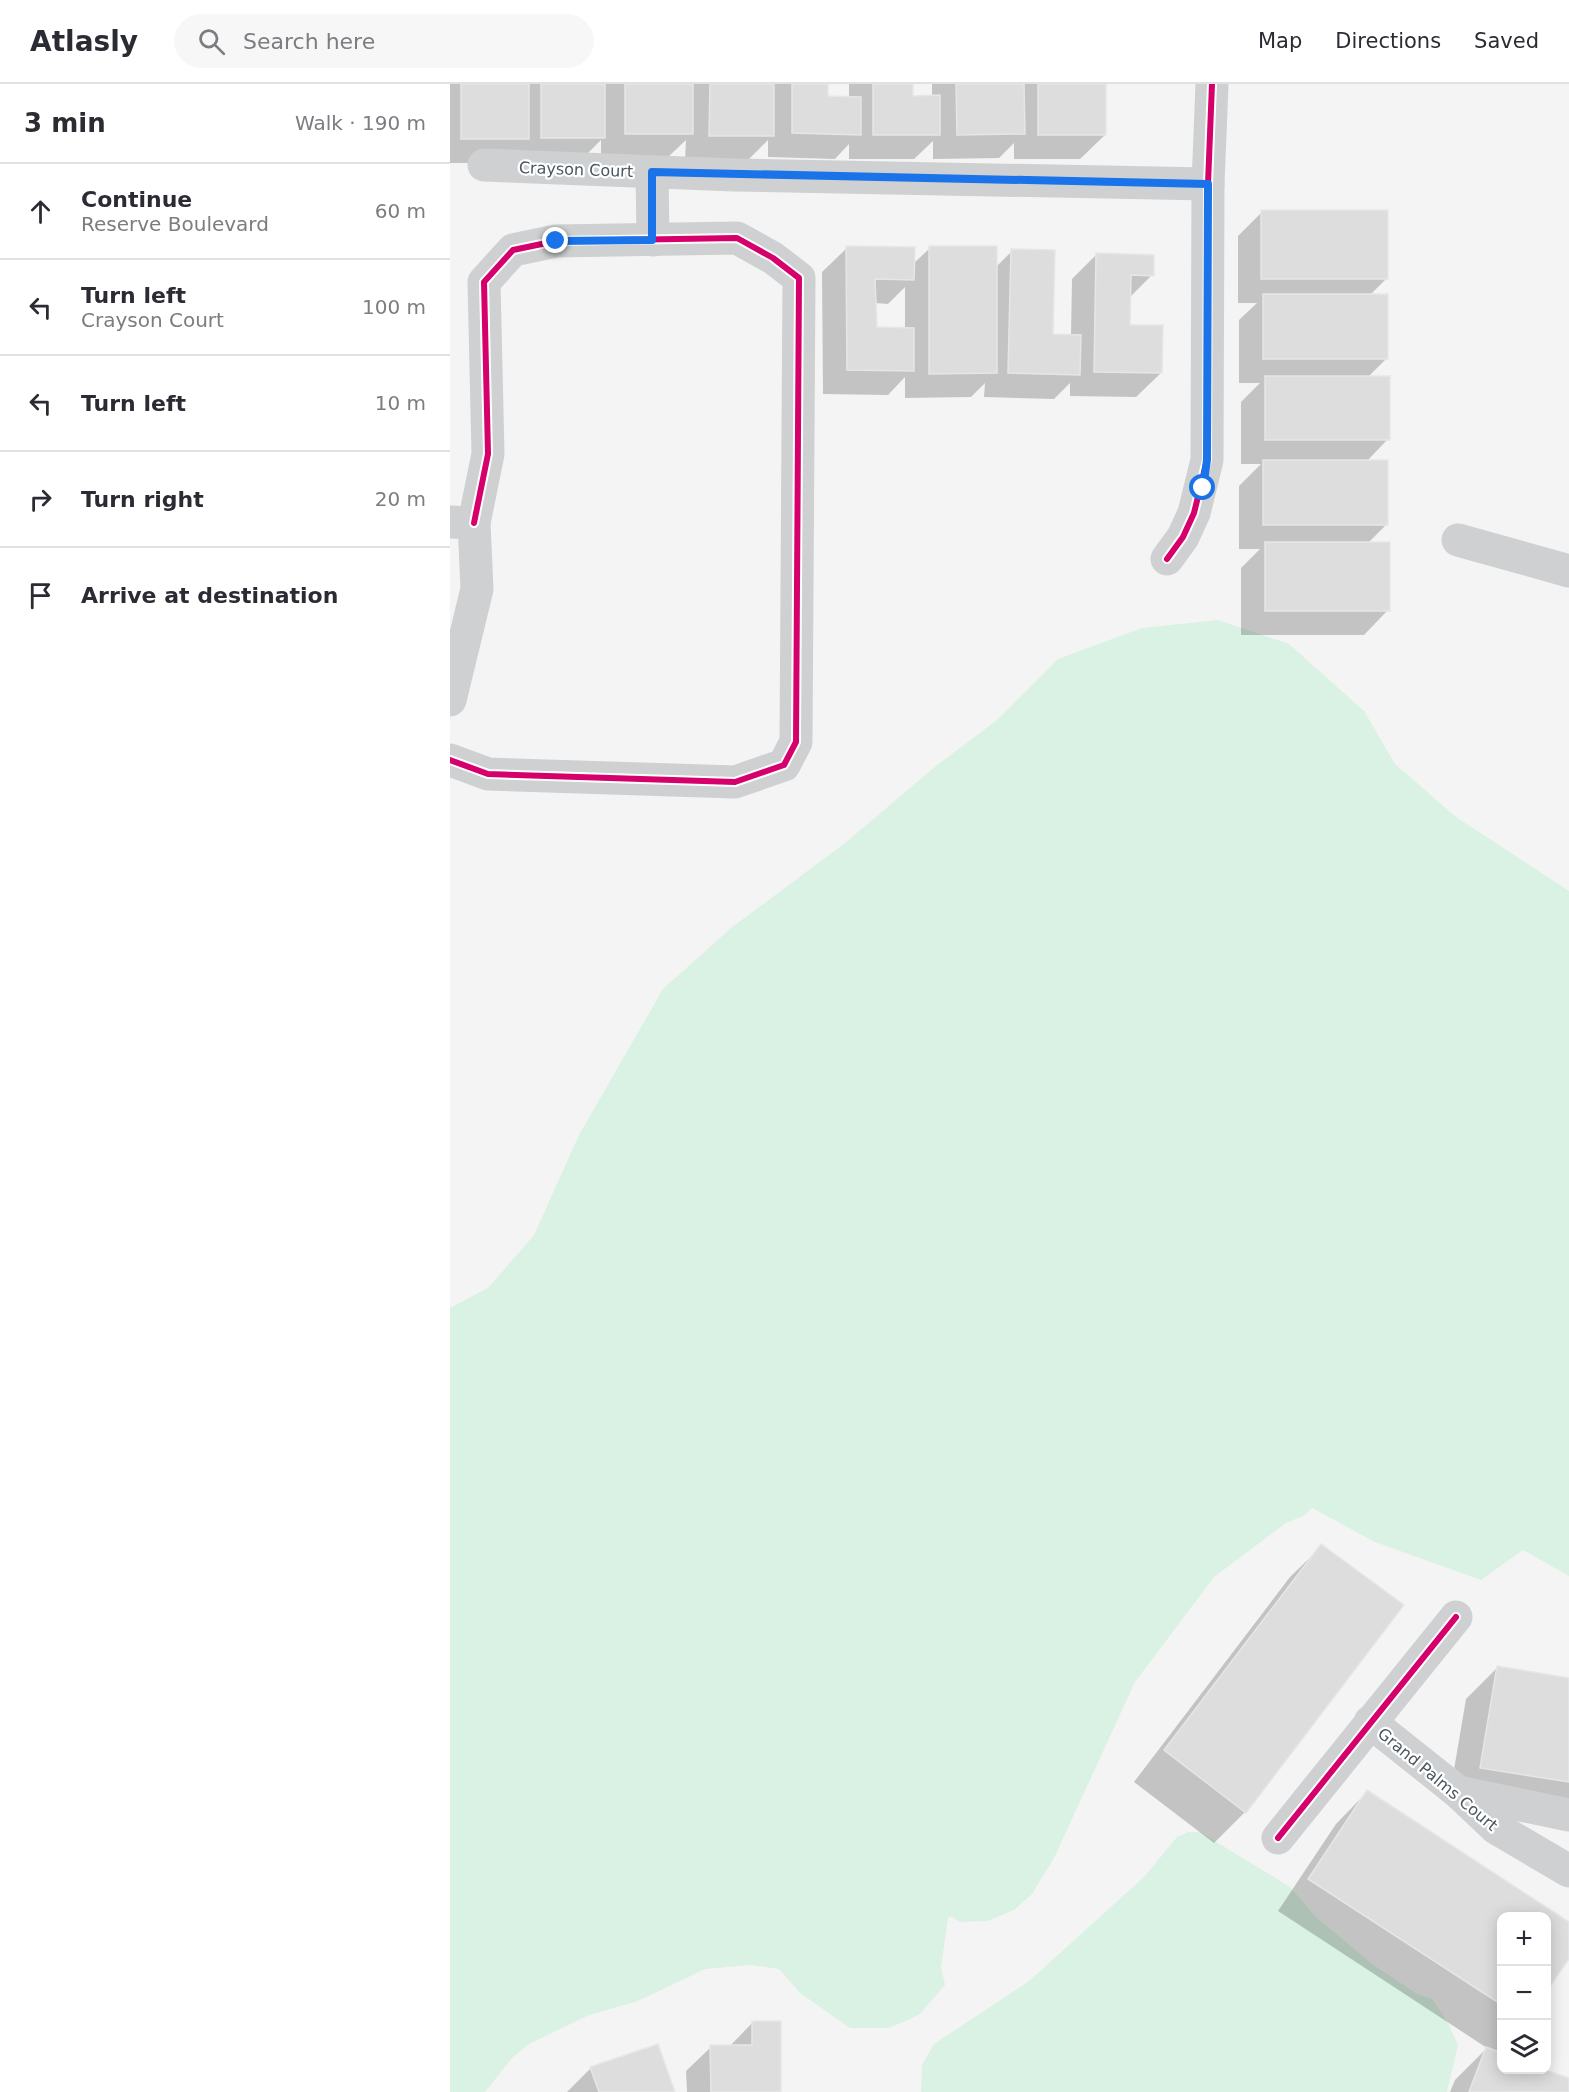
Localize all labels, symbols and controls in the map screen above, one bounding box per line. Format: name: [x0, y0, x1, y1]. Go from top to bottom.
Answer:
search box: [174, 14, 594, 68]
text: Atlasly: [30, 25, 138, 58]
icon: search: [195, 25, 228, 58]
text: Search here: [243, 29, 375, 54]
text: Map: [1258, 29, 1302, 53]
text: Directions: [1335, 29, 1441, 53]
text: Saved: [1474, 29, 1539, 53]
text: 3 min: [24, 108, 106, 138]
text: Walk · 190 m: [295, 111, 426, 135]
street label: Crayson Court: [519, 158, 633, 181]
text: Continue: [81, 187, 192, 212]
icon: ahead: [24, 195, 57, 228]
text: 60 m: [375, 199, 426, 223]
text: Reserve Boulevard: [81, 212, 269, 236]
route end: [542, 227, 568, 253]
text: Turn left: [81, 283, 186, 308]
icon: left: [24, 291, 57, 324]
text: 100 m: [362, 295, 426, 319]
text: Crayson Court: [81, 308, 224, 332]
icon: left: [24, 387, 57, 420]
text: Turn left: [81, 391, 186, 416]
text: 10 m: [375, 391, 426, 415]
route start: [1189, 474, 1215, 500]
icon: right: [24, 483, 57, 516]
text: Turn right: [81, 487, 204, 512]
text: 20 m: [375, 487, 426, 511]
icon: arrive: [24, 579, 57, 612]
text: Arrive at destination: [81, 583, 338, 608]
street label: Grand Palms Court: [1374, 1724, 1501, 1835]
map controls: [1497, 1912, 1551, 2074]
button: +: [1497, 1912, 1551, 1966]
button: −: [1497, 1966, 1551, 2020]
button: layers: [1497, 2020, 1551, 2074]

